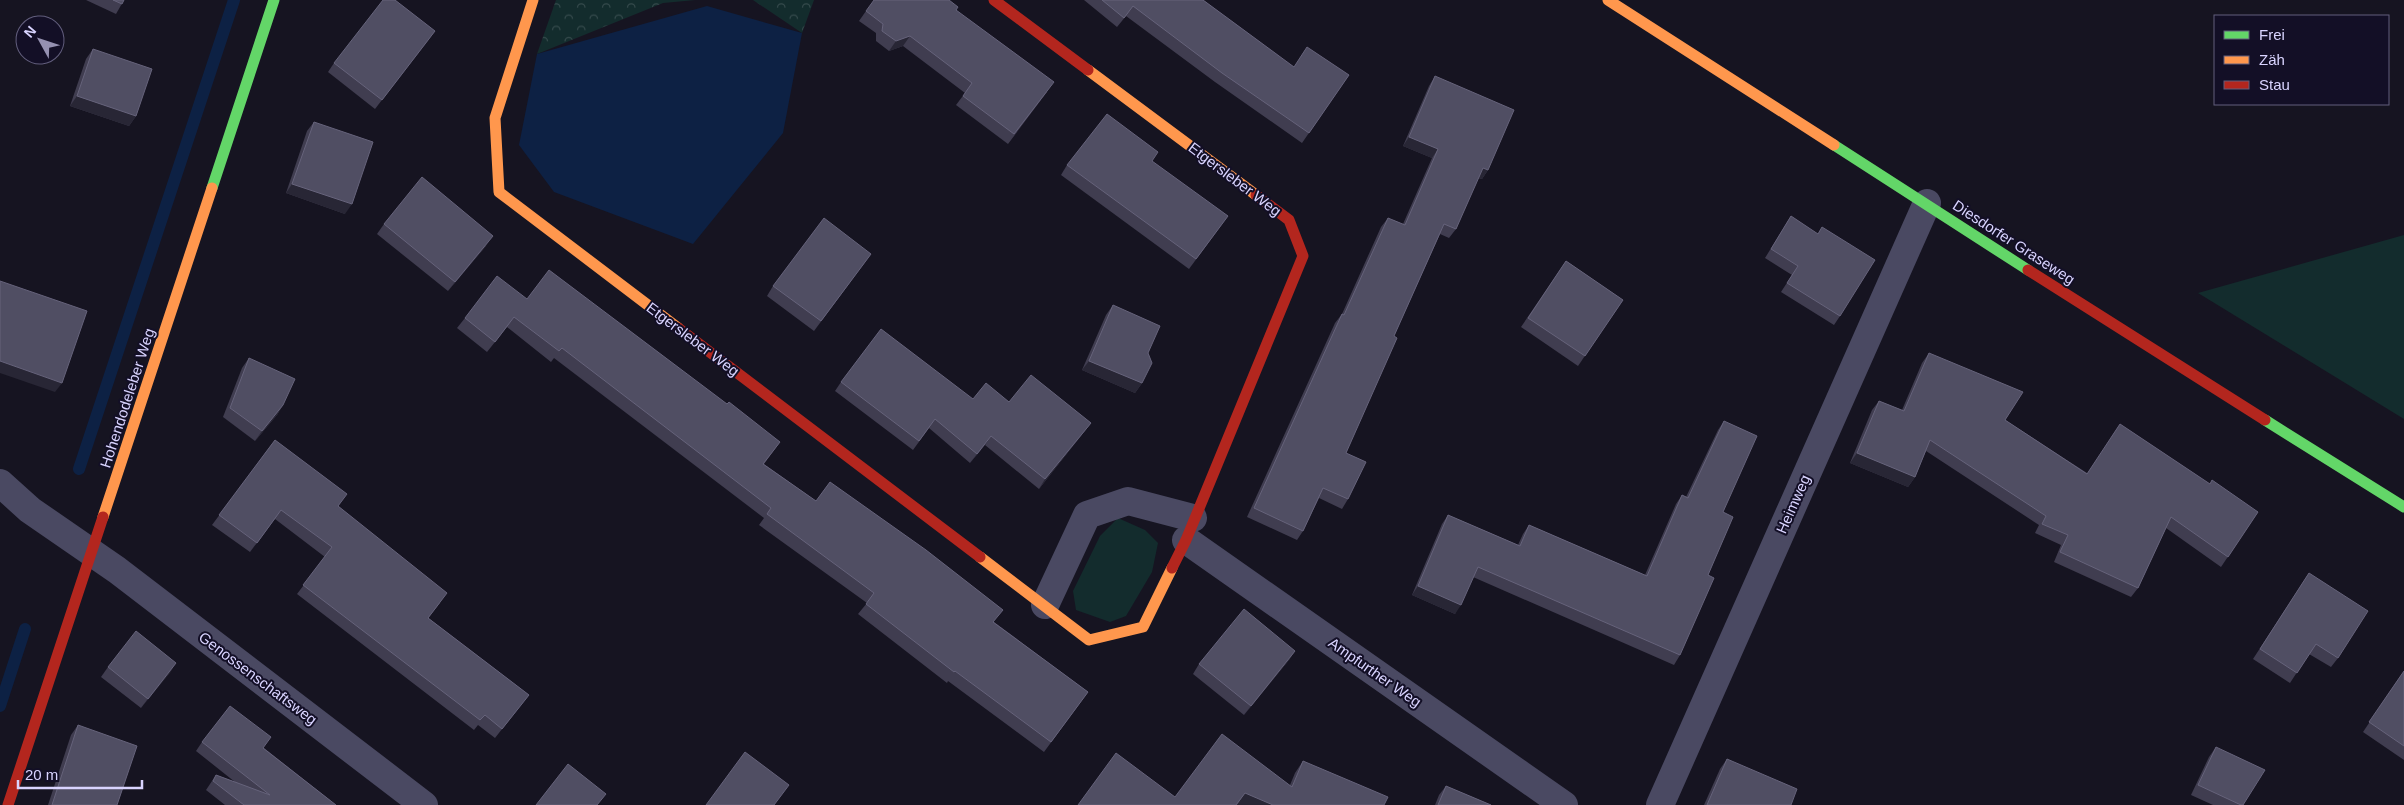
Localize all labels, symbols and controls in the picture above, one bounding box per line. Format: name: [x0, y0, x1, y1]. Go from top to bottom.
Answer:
north arrow: [15, 15, 65, 65]
legend: [2214, 15, 2389, 105]
text: N: [21, 23, 39, 41]
text: Frei: [2259, 26, 2285, 43]
text: Zäh: [2259, 51, 2285, 68]
text: Stau: [2259, 76, 2290, 93]
street label: Etgersleber Weg: [1185, 139, 1285, 219]
street label: Diesdorfer Graseweg: [1950, 196, 2078, 288]
street label: Etgersleber Weg: [643, 299, 743, 379]
street label: Hohendodeleber Weg: [96, 326, 158, 470]
street label: Heimweg: [1773, 472, 1813, 536]
street label: Genossenschaftsweg: [196, 628, 320, 728]
street label: Ampfurther Weg: [1326, 634, 1424, 710]
scale bar: [18, 758, 141, 790]
text: 20 m: [25, 766, 58, 783]

